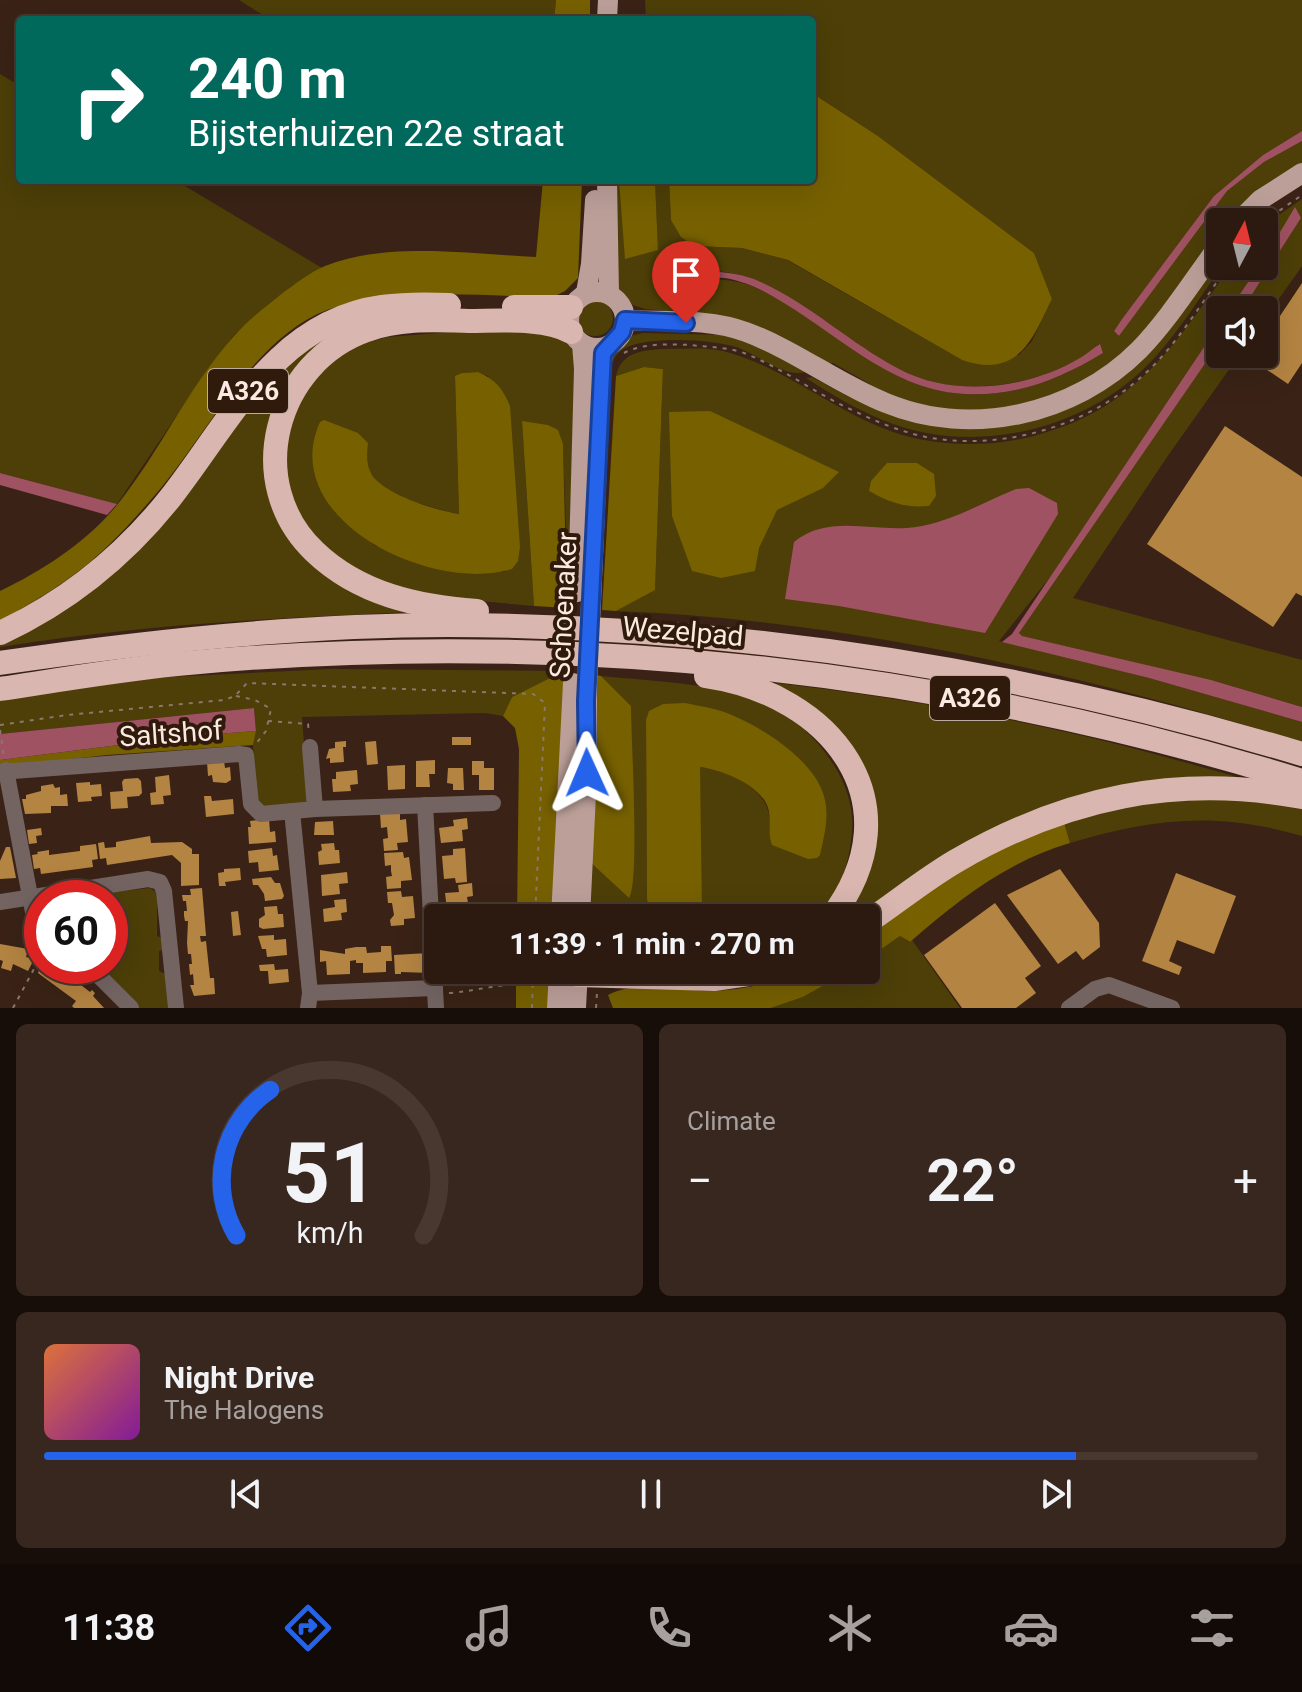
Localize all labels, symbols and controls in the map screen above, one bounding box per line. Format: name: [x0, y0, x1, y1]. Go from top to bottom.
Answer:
text: 240 m: [188, 46, 347, 112]
icon: right: [56, 48, 160, 152]
text: Bijsterhuizen 22e straat: [188, 113, 565, 155]
north arrow: [1206, 208, 1278, 280]
map controls: [1206, 208, 1278, 368]
pin: [652, 241, 720, 323]
icon: arrive: [664, 253, 708, 297]
button: sound: [1206, 296, 1278, 368]
road number: A326: [208, 369, 288, 413]
street label: Schoenaker: [543, 531, 584, 679]
street label: Wezelpad: [621, 610, 745, 653]
road number: A326: [930, 676, 1010, 720]
street label: Saltshof: [118, 713, 224, 754]
position arrow: [545, 731, 629, 815]
speed limit sign: 60: [24, 880, 128, 984]
text: 11:39 · 1 min · 270 m: [509, 926, 795, 961]
text: Climate: [687, 1106, 776, 1136]
text: 51: [282, 1125, 377, 1222]
text: 22°: [926, 1145, 1019, 1216]
text: −: [687, 1155, 712, 1207]
text: +: [1233, 1155, 1258, 1207]
text: km/h: [296, 1216, 363, 1250]
text: Night Drive: [164, 1360, 314, 1395]
text: The Halogens: [164, 1395, 324, 1425]
icon: previous: [224, 1472, 268, 1516]
icon: pause: [629, 1472, 673, 1516]
icon: next: [1034, 1472, 1078, 1516]
icon: directions: [280, 1600, 336, 1656]
icon: music: [461, 1600, 517, 1656]
icon: phone: [641, 1600, 697, 1656]
icon: climate: [822, 1600, 878, 1656]
icon: car: [1003, 1600, 1059, 1656]
icon: filters: [1184, 1600, 1240, 1656]
text: 11:38: [62, 1607, 155, 1649]

